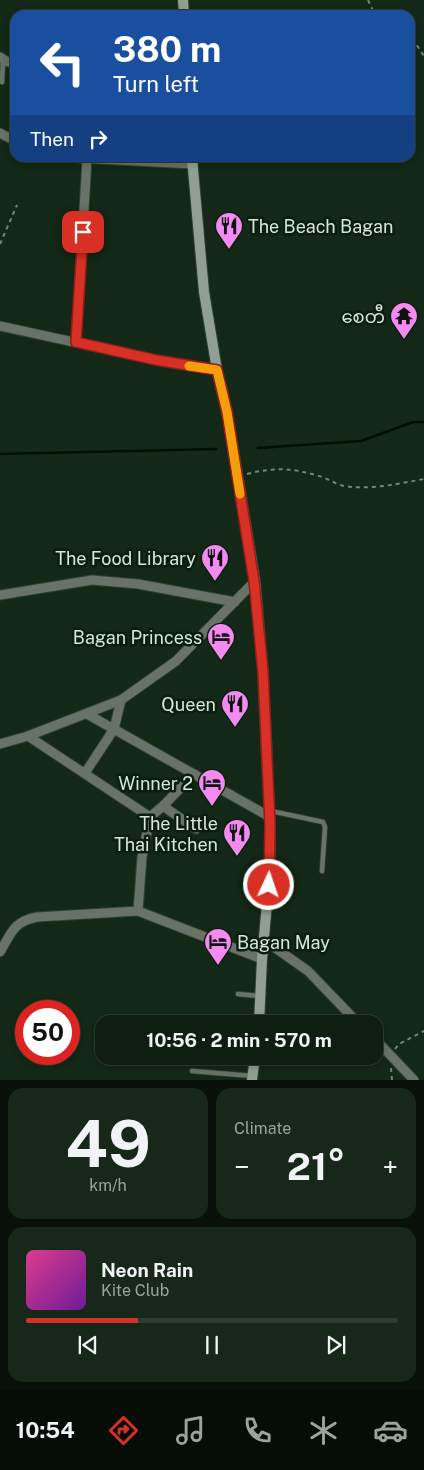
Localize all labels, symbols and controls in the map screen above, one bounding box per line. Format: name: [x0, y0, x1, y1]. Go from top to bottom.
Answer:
text: 380 m: [113, 29, 221, 70]
icon: left: [30, 30, 95, 95]
text: Turn left: [113, 71, 199, 97]
icon: right: [84, 125, 112, 153]
text: Then: [30, 128, 74, 150]
pin: [62, 211, 104, 253]
restaurant icon: The Beach Bagan: [214, 211, 244, 250]
place label: The Beach Bagan: [248, 216, 393, 237]
icon: arrive: [69, 218, 97, 246]
temple icon: စေတီ: [389, 301, 419, 340]
place label: စေတီ: [342, 303, 385, 327]
restaurant icon: The Food Library: [200, 543, 230, 582]
place label: The Food Library: [55, 548, 196, 569]
hotel icon: Bagan Princess: [206, 622, 236, 661]
place label: Bagan Princess: [73, 627, 202, 648]
restaurant icon: Queen: [220, 689, 250, 728]
place label: Queen: [161, 694, 216, 715]
hotel icon: Winner 2: [197, 768, 227, 807]
place label: Winner 2: [118, 773, 193, 794]
place label: The Little Thai Kitchen: [114, 813, 218, 855]
restaurant icon: The Little Thai Kitchen: [222, 818, 252, 857]
position arrow: [242, 858, 294, 910]
hotel icon: Bagan May: [203, 927, 233, 966]
place label: Bagan May: [237, 932, 330, 953]
speed limit sign: 50: [15, 1000, 80, 1065]
text: 10:56 · 2 min · 570 m: [146, 1029, 332, 1051]
text: 49: [65, 1105, 151, 1182]
text: Climate: [234, 1119, 291, 1138]
text: 21°: [287, 1144, 345, 1189]
text: −: [234, 1150, 250, 1183]
text: +: [382, 1150, 398, 1183]
text: km/h: [89, 1176, 127, 1195]
text: Neon Rain: [101, 1259, 193, 1281]
text: Kite Club: [101, 1281, 169, 1300]
icon: previous: [74, 1331, 102, 1359]
icon: pause: [198, 1331, 226, 1359]
icon: next: [322, 1331, 350, 1359]
icon: directions: [106, 1413, 141, 1448]
icon: music: [173, 1413, 208, 1448]
icon: phone: [240, 1413, 275, 1448]
icon: climate: [306, 1413, 341, 1448]
icon: car: [373, 1413, 408, 1448]
text: 10:54: [16, 1417, 75, 1443]

